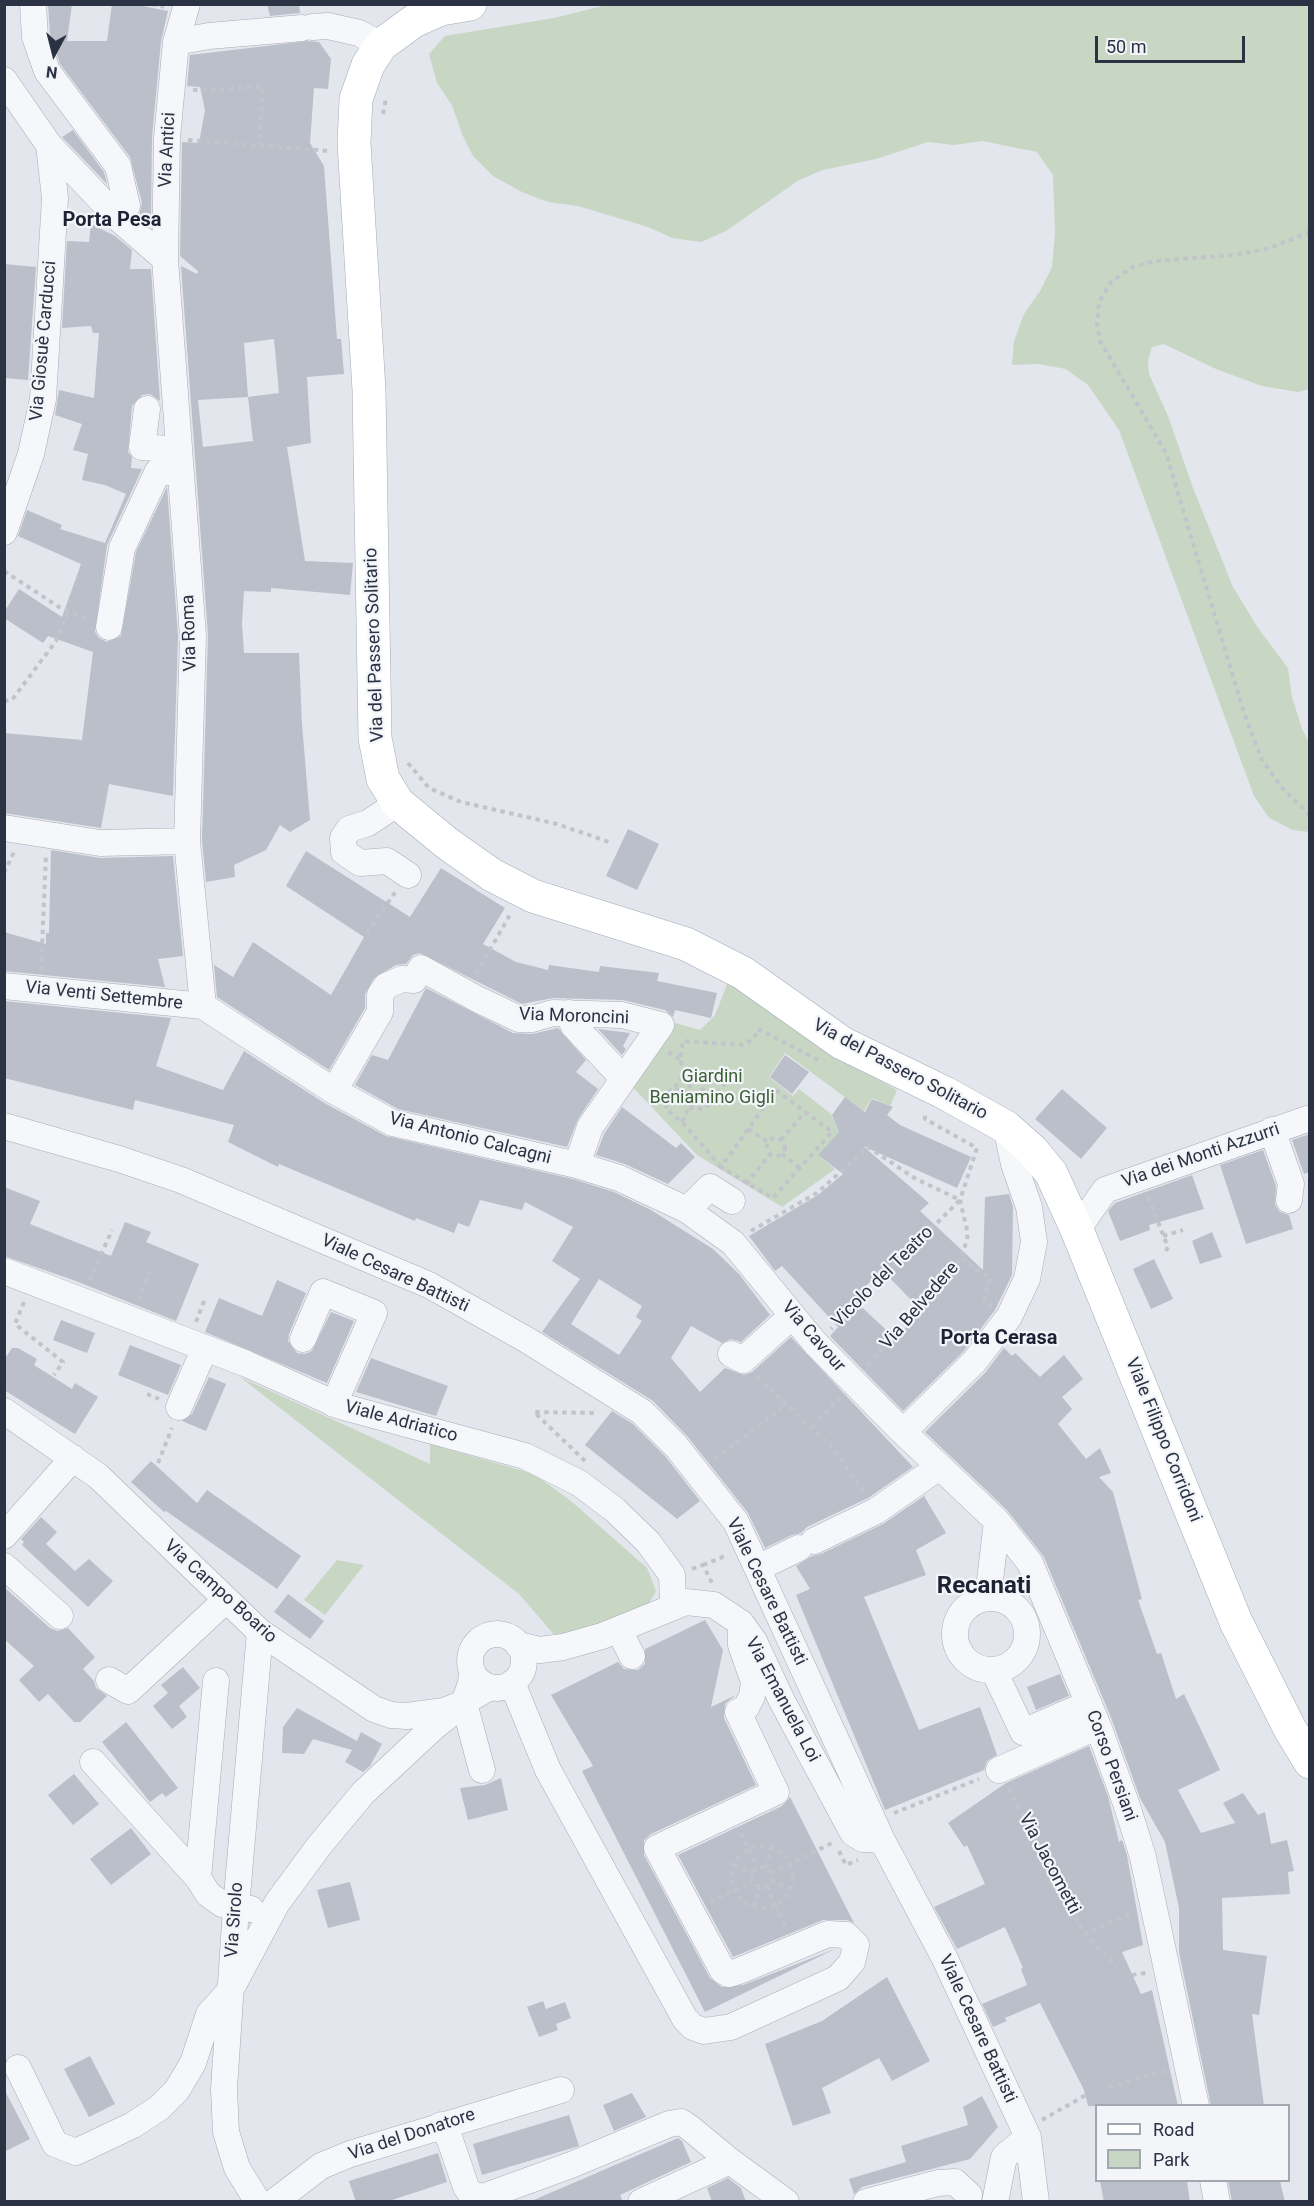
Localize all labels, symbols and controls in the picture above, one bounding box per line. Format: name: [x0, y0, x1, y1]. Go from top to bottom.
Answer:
north arrow: [24, 24, 84, 84]
scale bar: [1098, 24, 1248, 62]
text: 50 m: [1106, 36, 1146, 57]
text: N: [45, 62, 59, 82]
street label: Via Antici: [155, 112, 181, 188]
district label: Porta Pesa: [63, 209, 161, 233]
street label: Via Giosuè Carducci: [26, 260, 62, 422]
street label: Via del Passero Solitario: [361, 547, 389, 743]
street label: Via Roma: [178, 594, 202, 672]
street label: Via Venti Settembre: [24, 977, 184, 1015]
street label: Via Moroncini: [518, 1004, 630, 1030]
street label: Via del Passero Solitario: [809, 1015, 991, 1125]
park label: Giardini Beniamino Gigli: [649, 1066, 775, 1108]
street label: Via Antonio Calcagni: [387, 1108, 553, 1170]
street label: Via dei Monti Azzurri: [1119, 1119, 1283, 1193]
street label: Vicolo del Teatro: [828, 1222, 938, 1332]
street label: Viale Cesare Battisti: [317, 1230, 473, 1318]
street label: Via Belvedere: [876, 1258, 964, 1354]
street label: Via Cavour: [777, 1297, 849, 1377]
district label: Porta Cerasa: [941, 1327, 1057, 1351]
street label: Viale Filippo Corridoni: [1120, 1355, 1206, 1525]
street label: Viale Adriatico: [342, 1397, 460, 1447]
street label: Viale Cesare Battisti: [721, 1515, 811, 1669]
street label: Via Campo Boario: [159, 1536, 281, 1648]
district label: Recanati: [937, 1573, 1031, 1601]
street label: Via Emanuela Loi: [740, 1634, 824, 1766]
street label: Corso Persiani: [1081, 1707, 1141, 1825]
street label: Via Jacometti: [1013, 1810, 1085, 1918]
street label: Via Sirolo: [222, 1881, 248, 1959]
street label: Viale Cesare Battisti: [933, 1951, 1021, 2107]
street label: Via del Donatore: [346, 2104, 478, 2166]
legend: [1095, 2104, 1290, 2182]
text: Road: [1153, 2119, 1194, 2140]
text: Park: [1153, 2149, 1189, 2170]

